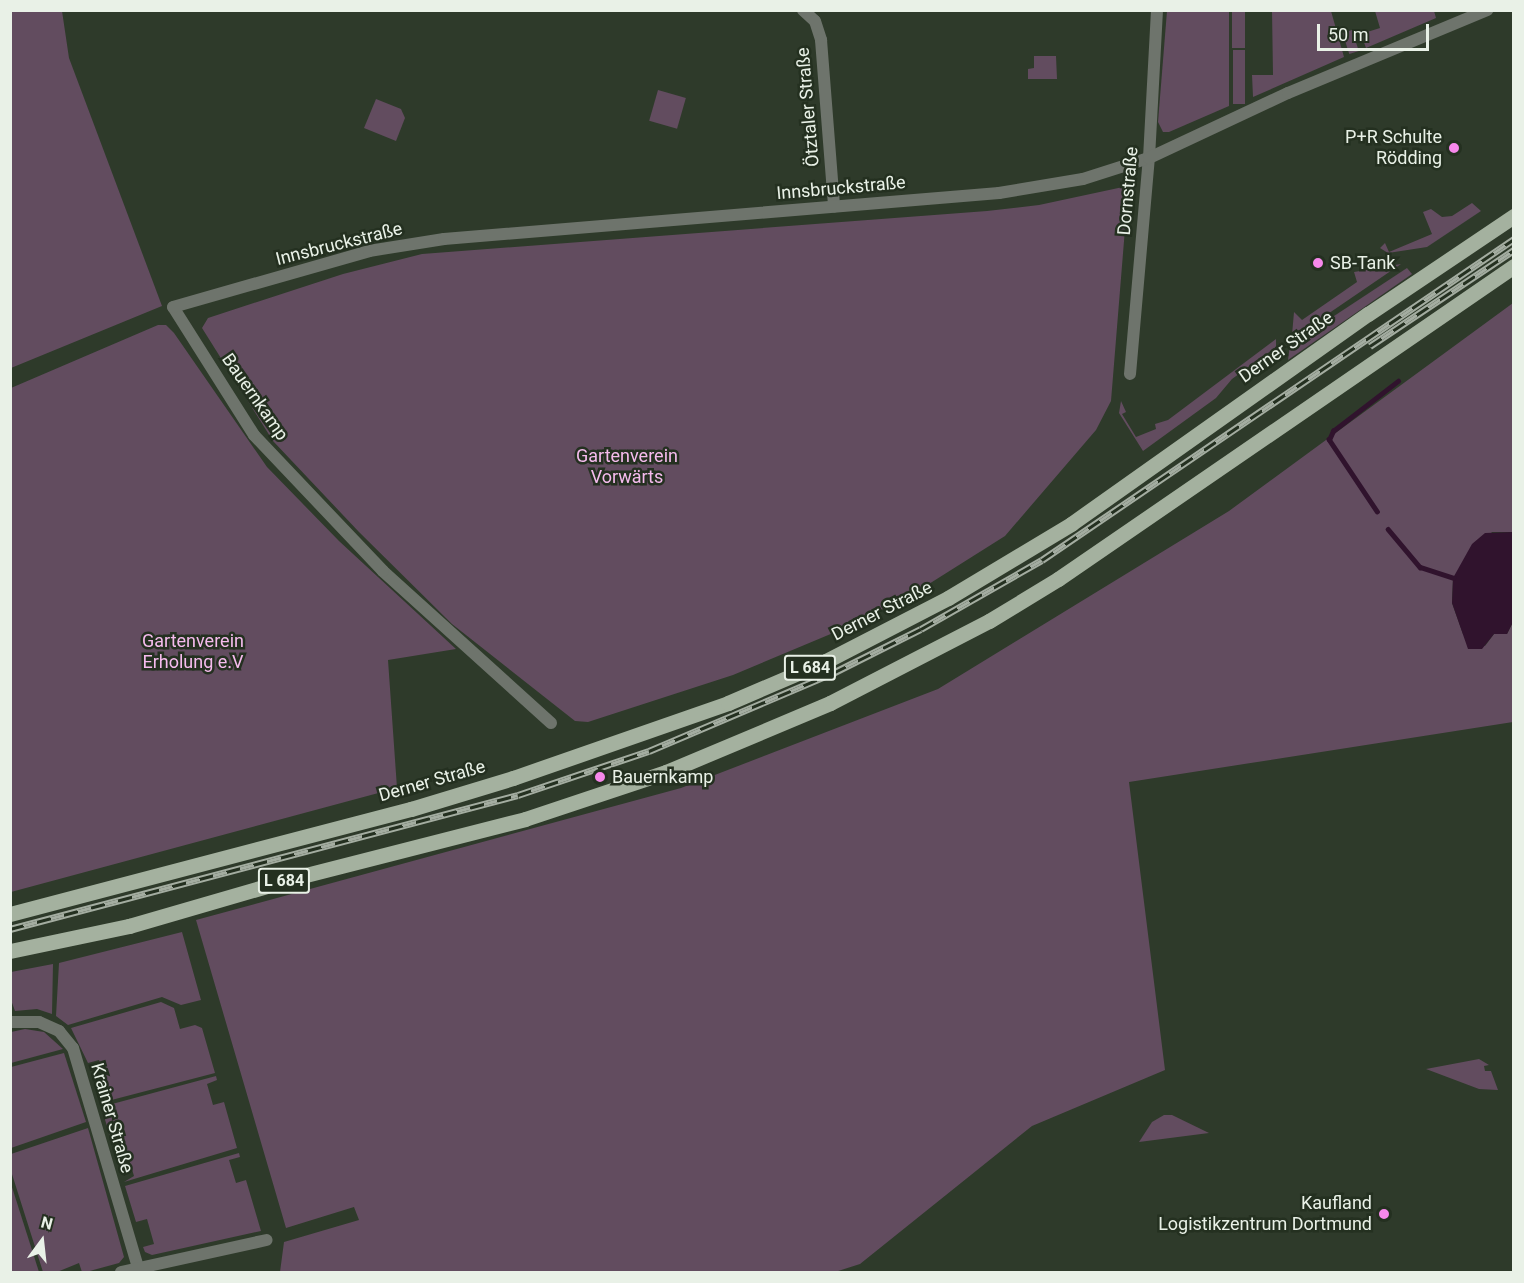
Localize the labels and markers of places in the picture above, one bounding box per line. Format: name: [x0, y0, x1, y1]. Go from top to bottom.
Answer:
place label: P+R Schulte Rödding: [1345, 127, 1442, 170]
marker: P+R Schulte Rödding: [1447, 141, 1461, 155]
place label: SB-Tank: [1330, 252, 1395, 274]
marker: SB-Tank: [1311, 256, 1325, 270]
place label: Bauernkamp: [612, 766, 713, 788]
marker: Bauernkamp: [593, 770, 607, 784]
place label: Kaufland Logistikzentrum Dortmund: [1158, 1193, 1372, 1236]
marker: Kaufland Logistikzentrum Dortmund: [1377, 1207, 1391, 1221]

